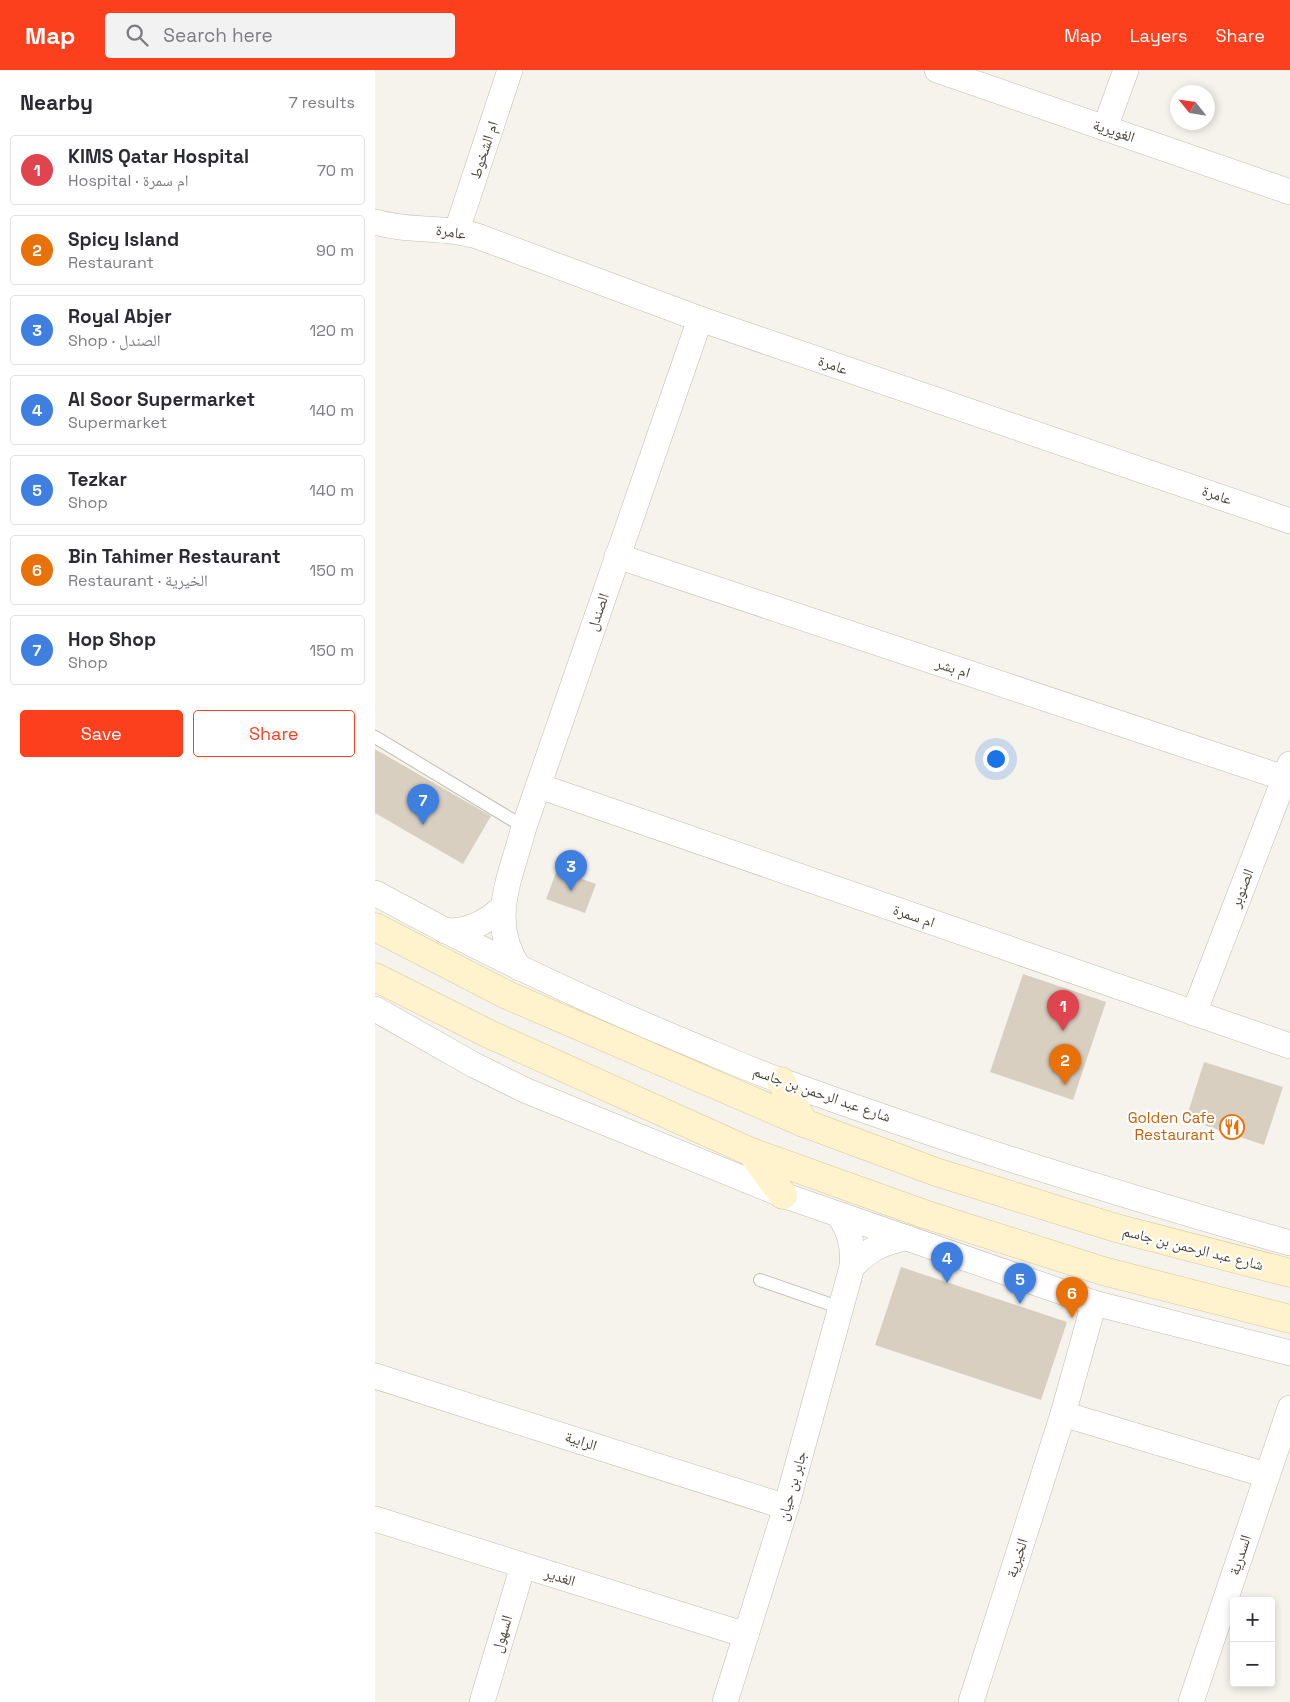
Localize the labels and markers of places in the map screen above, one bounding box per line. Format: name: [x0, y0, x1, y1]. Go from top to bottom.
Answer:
pin: 7: [407, 784, 439, 825]
pin: 3: [555, 850, 587, 891]
pin: 1: [1047, 990, 1079, 1031]
pin: 2: [1049, 1044, 1081, 1085]
place label: Golden Cafe Restaurant: [1128, 1108, 1215, 1144]
restaurant icon: Golden Cafe Restaurant: [1219, 1114, 1245, 1140]
pin: 4: [931, 1242, 963, 1283]
pin: 5: [1004, 1263, 1036, 1304]
pin: 6: [1056, 1277, 1088, 1318]

